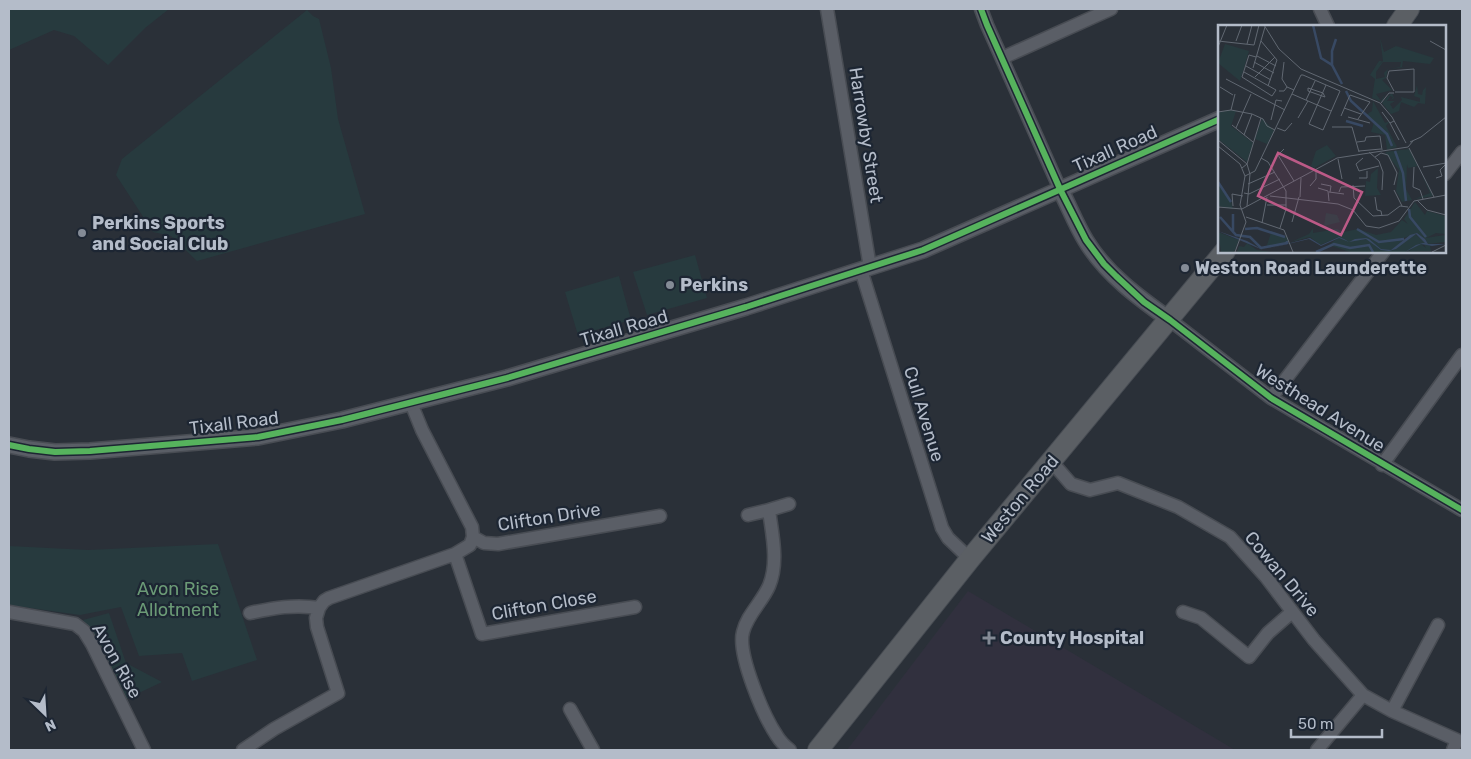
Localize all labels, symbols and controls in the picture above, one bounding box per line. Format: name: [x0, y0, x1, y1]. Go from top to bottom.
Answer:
inset map: [1218, 25, 1446, 252]
street label: Harrowby Street: [844, 66, 888, 204]
street label: Tixall Road: [1069, 121, 1161, 177]
place label: Perkins Sports and Social Club: [92, 212, 228, 255]
marker: Perkins Sports and Social Club: [76, 227, 88, 239]
place label: Weston Road Launderette: [1195, 257, 1427, 279]
marker: Weston Road Launderette: [1179, 262, 1191, 274]
place label: Perkins: [680, 274, 748, 296]
marker: Perkins: [664, 279, 676, 291]
street label: Tixall Road: [578, 305, 670, 351]
street label: Westhead Avenue: [1251, 359, 1389, 457]
street label: Cull Avenue: [899, 364, 949, 464]
street label: Tixall Road: [188, 407, 280, 439]
street label: Weston Road: [977, 450, 1063, 548]
street label: Clifton Drive: [496, 498, 602, 536]
street label: Cowan Drive: [1240, 527, 1324, 621]
park label: Avon Rise Allotment: [137, 578, 219, 621]
street label: Clifton Close: [490, 585, 598, 625]
street label: Avon Rise: [87, 620, 147, 702]
place label: County Hospital: [1000, 627, 1144, 649]
marker: County Hospital: [982, 631, 996, 645]
north arrow: [20, 689, 70, 739]
scale bar: [1291, 706, 1382, 738]
text: N: [42, 715, 58, 735]
text: 50 m: [1298, 715, 1333, 733]

